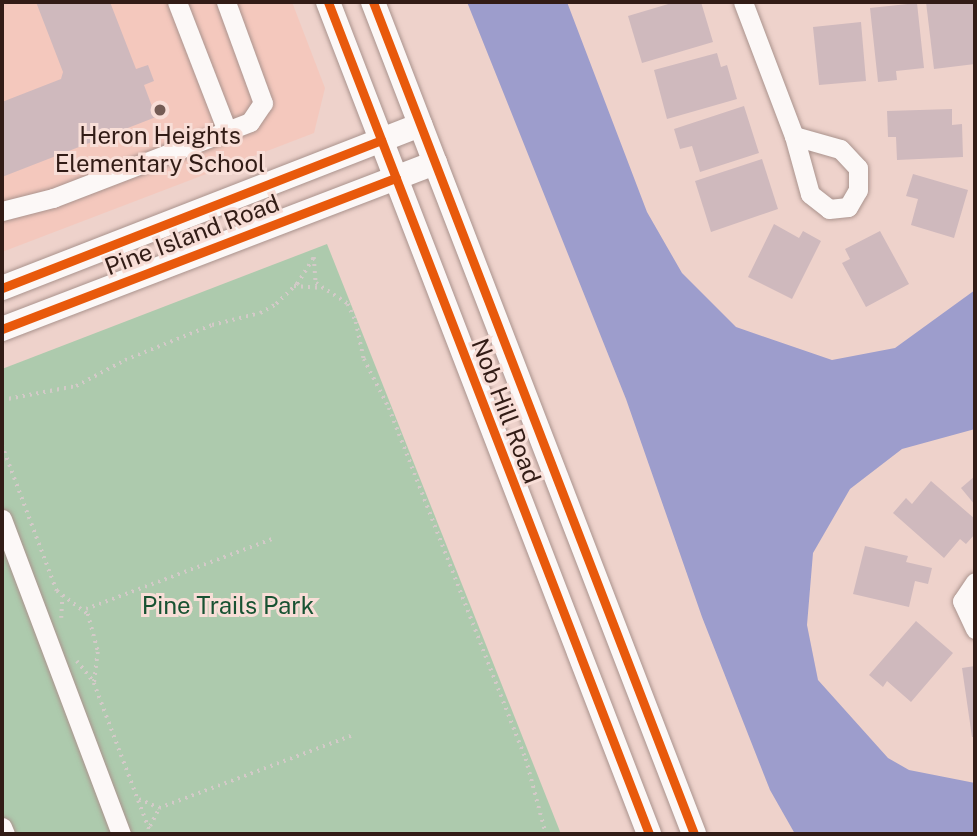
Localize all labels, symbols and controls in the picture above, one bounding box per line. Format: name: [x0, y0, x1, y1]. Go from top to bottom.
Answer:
marker: Heron Heights Elementary School: [152, 102, 168, 118]
place label: Heron Heights Elementary School: [55, 122, 265, 178]
street label: Pine Island Road: [101, 188, 283, 282]
street label: Nob Hill Road: [465, 334, 547, 488]
park label: Pine Trails Park: [142, 592, 314, 620]

